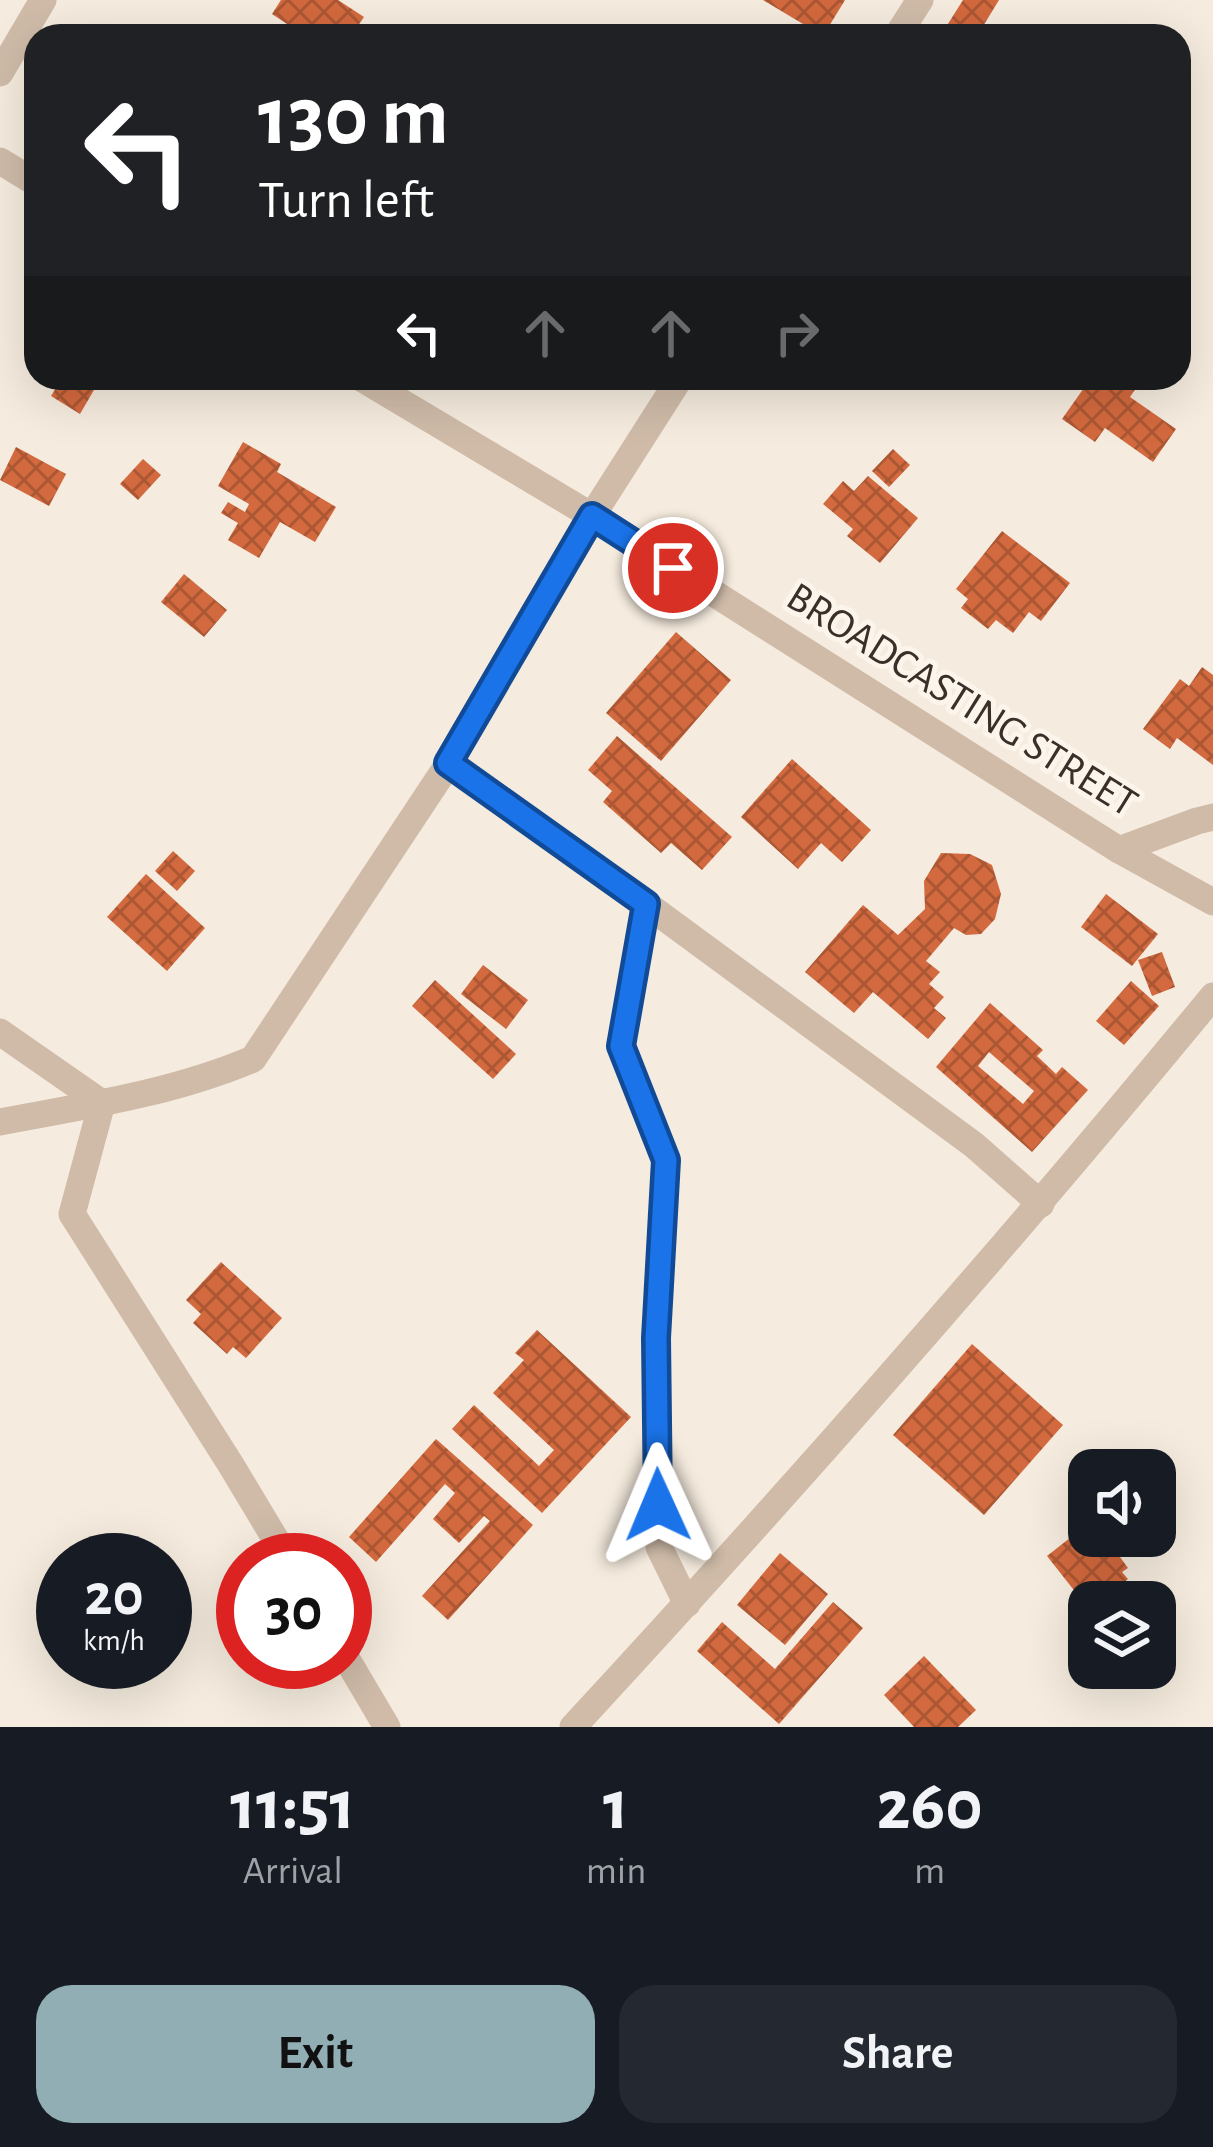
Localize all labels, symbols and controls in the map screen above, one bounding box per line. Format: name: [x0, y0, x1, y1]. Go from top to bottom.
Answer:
icon: left: [60, 72, 216, 228]
text: 130 m: [258, 76, 449, 160]
text: Turn left: [258, 174, 434, 228]
icon: left: [386, 300, 452, 366]
icon: ahead: [512, 300, 578, 366]
icon: ahead: [638, 300, 704, 366]
icon: right: [764, 300, 830, 366]
pin: [622, 517, 724, 619]
icon: arrive: [640, 535, 706, 601]
street label: BROADCASTING STREET: [779, 575, 1145, 825]
position arrow: [595, 1442, 721, 1568]
map controls: [1068, 1449, 1176, 1689]
button: sound: [1068, 1449, 1176, 1557]
speed limit sign: 30: [216, 1533, 372, 1689]
text: 20: [84, 1566, 144, 1626]
button: layers: [1068, 1581, 1176, 1689]
text: km/h: [83, 1626, 145, 1656]
text: 11:51: [230, 1770, 356, 1842]
text: 1: [603, 1770, 629, 1842]
text: 260: [877, 1770, 983, 1842]
text: Arrival: [243, 1852, 343, 1891]
text: min: [586, 1852, 646, 1891]
text: m: [914, 1852, 945, 1891]
button: Exit: [36, 1985, 595, 2123]
button: Share: [619, 1985, 1177, 2123]

